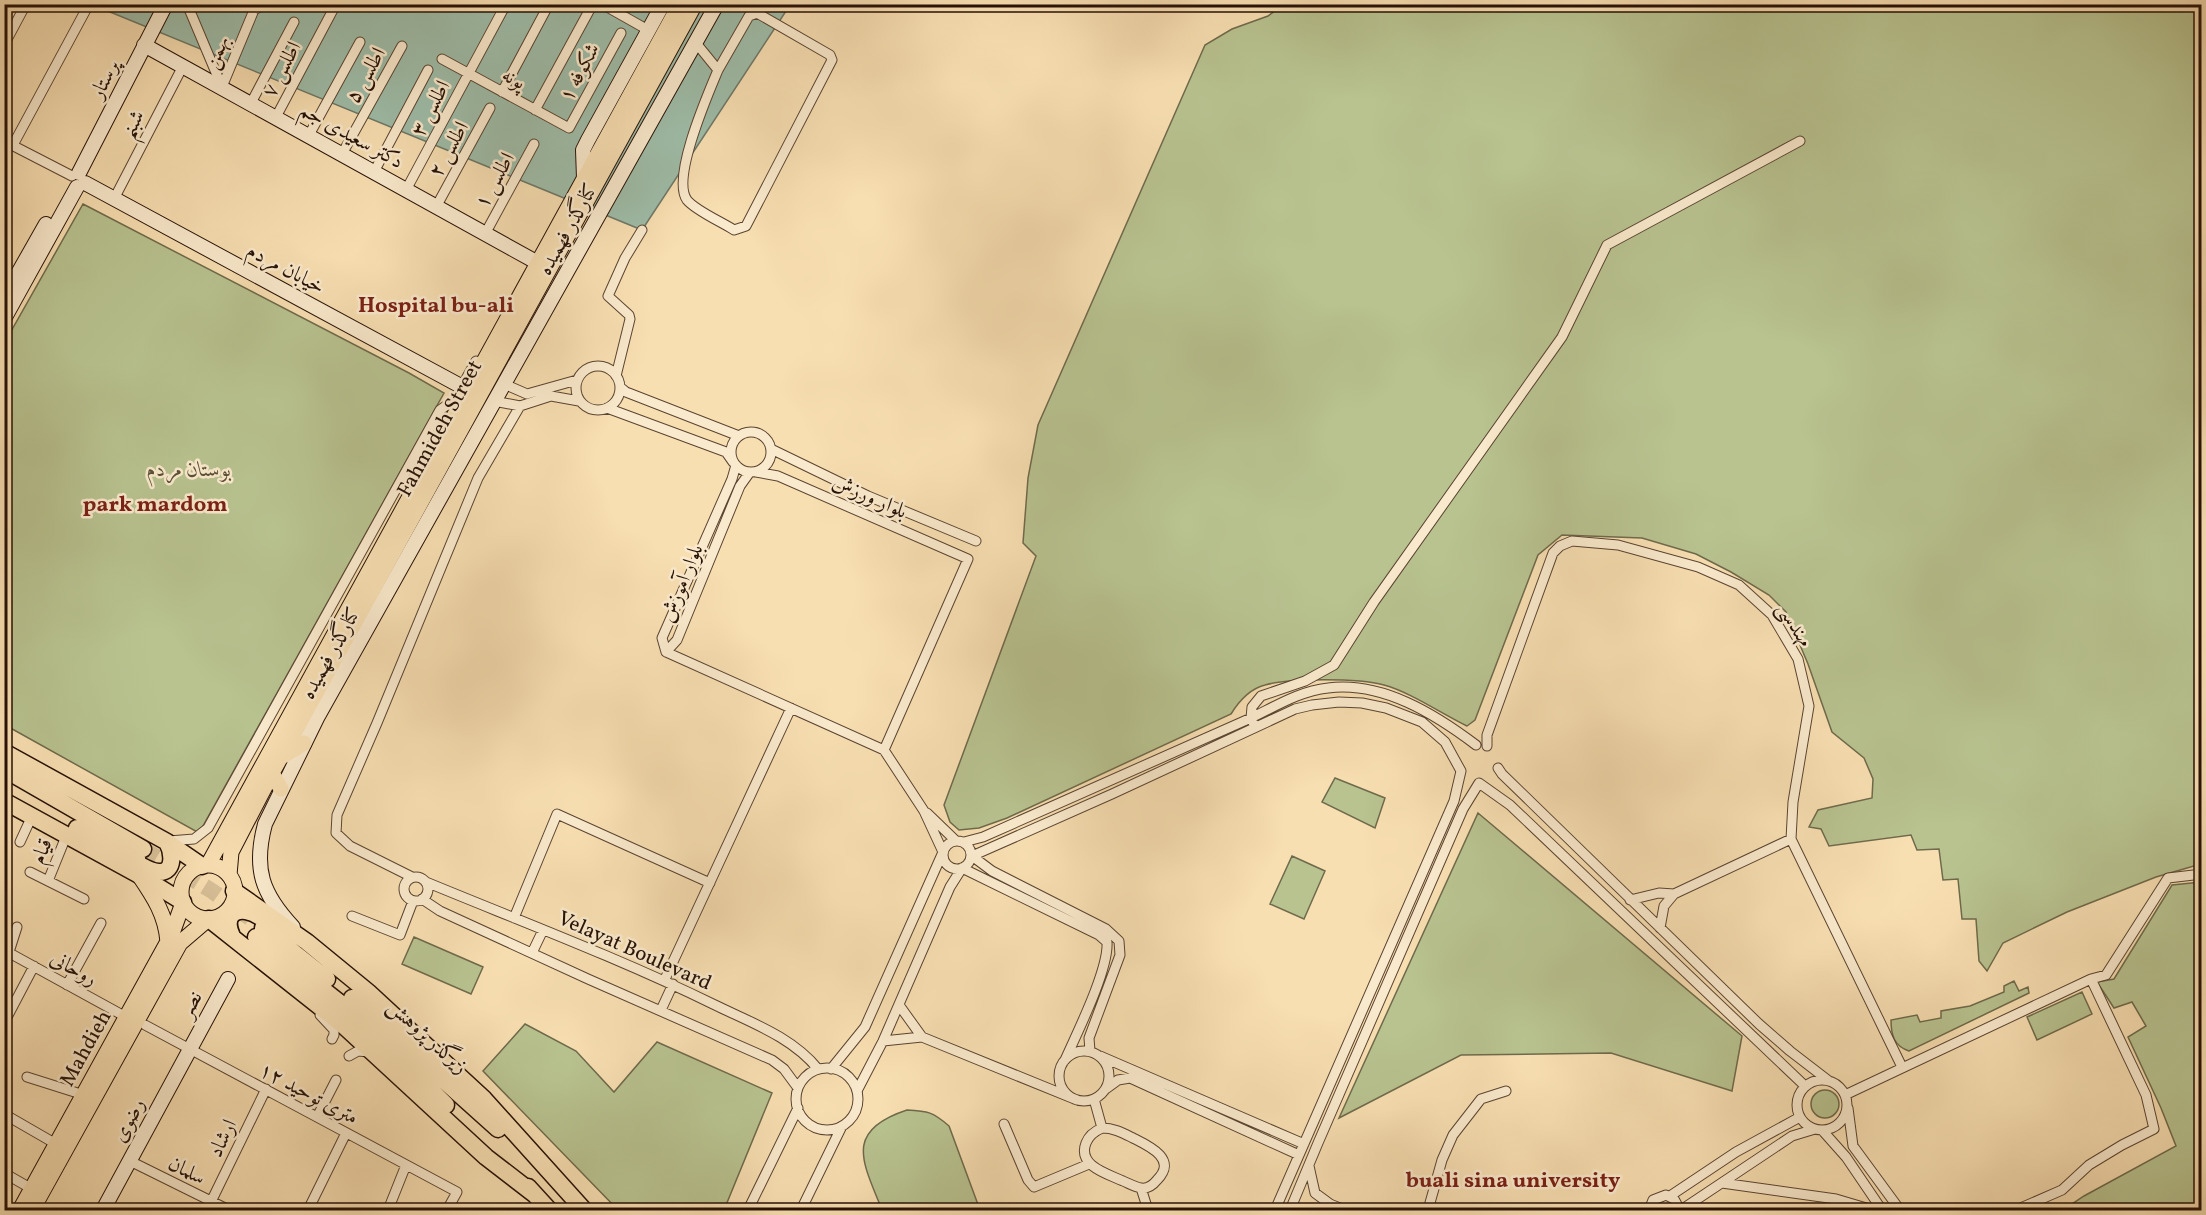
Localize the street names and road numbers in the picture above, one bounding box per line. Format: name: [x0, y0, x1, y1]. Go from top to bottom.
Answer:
street label: بهمن: [197, 31, 237, 74]
street label: اطلس ۷: [255, 37, 309, 103]
street label: شکوفه ۱: [553, 38, 608, 107]
street label: اطلس ۵: [339, 43, 393, 109]
street label: پرستار: [82, 53, 128, 106]
street label: پونه: [496, 61, 531, 98]
street label: اطلس ۳: [404, 76, 458, 142]
street label: دکتر سعیدی جم: [292, 96, 408, 180]
street label: شبنم: [114, 105, 157, 146]
street label: اطلس ۲: [422, 117, 476, 183]
street label: اطلس ۱: [468, 148, 522, 214]
street label: کنارگذر فهمیده: [529, 178, 605, 281]
street label: خیابان مردم: [240, 237, 330, 304]
street label: Fahmideh Street: [391, 355, 490, 502]
street label: بلوار ورزش: [827, 468, 911, 527]
street label: بلوار آموزش: [654, 540, 711, 627]
street label: مهندسی: [1768, 597, 1819, 653]
street label: کنارگذر فهمیده: [292, 602, 368, 705]
street label: قیام: [24, 834, 62, 870]
street label: Velayat Boulevard: [553, 904, 716, 998]
street label: روحانی: [44, 945, 102, 994]
street label: نصر: [171, 986, 210, 1025]
street label: زیرگذر پژوهش: [380, 992, 475, 1081]
street label: Mahdieh: [53, 1005, 119, 1092]
street label: ۱۲ متری توحید: [253, 1056, 363, 1133]
street label: رضوی: [106, 1093, 153, 1148]
street label: ارشاد: [202, 1115, 245, 1163]
street label: سلمان: [163, 1150, 210, 1193]

